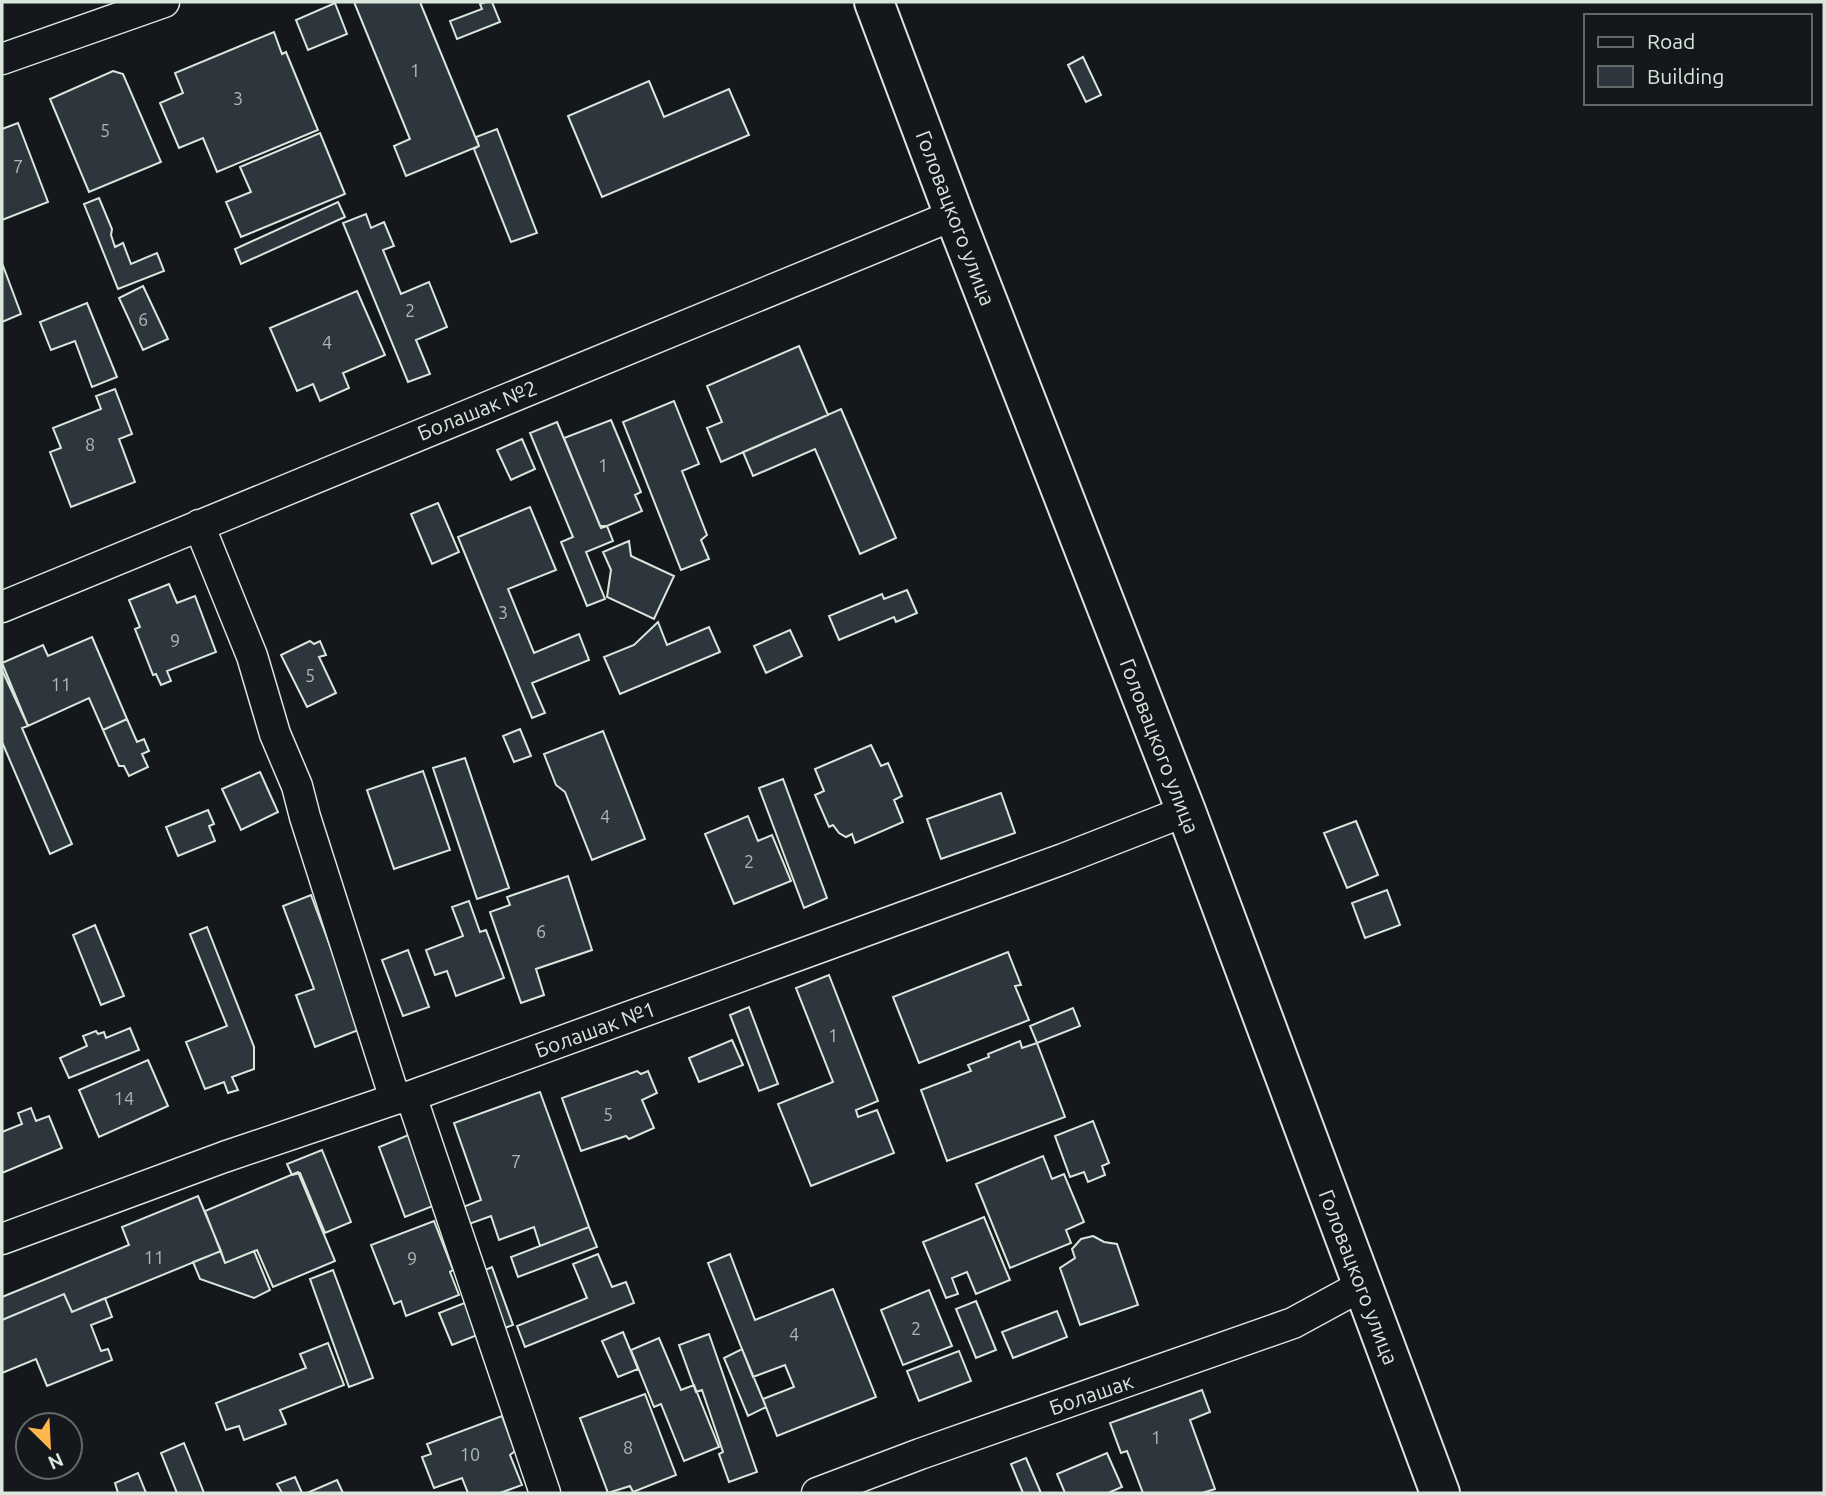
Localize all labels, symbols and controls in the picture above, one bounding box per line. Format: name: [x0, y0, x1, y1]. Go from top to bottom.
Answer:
legend: [1584, 14, 1812, 105]
text: Road: [1647, 29, 1695, 53]
house number: 1: [410, 60, 420, 80]
text: Building: [1647, 64, 1724, 88]
house number: 3: [233, 88, 243, 108]
house number: 5: [100, 120, 110, 140]
street label: Головацкого улица: [912, 127, 1000, 309]
house number: 7: [13, 156, 23, 176]
house number: 2: [405, 300, 415, 320]
house number: 6: [138, 309, 148, 329]
house number: 4: [322, 332, 332, 352]
street label: Болашак №2: [414, 375, 540, 445]
house number: 8: [85, 434, 95, 454]
house number: 1: [598, 455, 608, 475]
house number: 3: [498, 602, 508, 622]
house number: 9: [170, 630, 180, 650]
street label: Головацкого улица: [1116, 655, 1204, 837]
house number: 5: [305, 665, 315, 685]
house number: 11: [51, 674, 71, 694]
house number: 4: [600, 806, 610, 826]
house number: 2: [744, 851, 754, 871]
house number: 6: [536, 921, 546, 941]
street label: Болашак №1: [531, 996, 659, 1062]
house number: 1: [828, 1025, 838, 1045]
house number: 14: [114, 1088, 134, 1108]
house number: 5: [603, 1104, 613, 1124]
house number: 7: [511, 1151, 521, 1171]
street label: Головацкого улица: [1315, 1186, 1403, 1368]
house number: 11: [144, 1247, 164, 1267]
house number: 9: [407, 1248, 417, 1268]
house number: 2: [911, 1318, 921, 1338]
house number: 4: [789, 1324, 799, 1344]
street label: Болашак: [1046, 1368, 1136, 1420]
north arrow: [14, 1411, 84, 1481]
house number: 1: [1151, 1427, 1161, 1447]
house number: 8: [623, 1437, 633, 1457]
house number: 10: [460, 1444, 480, 1464]
text: N: [45, 1449, 67, 1474]

